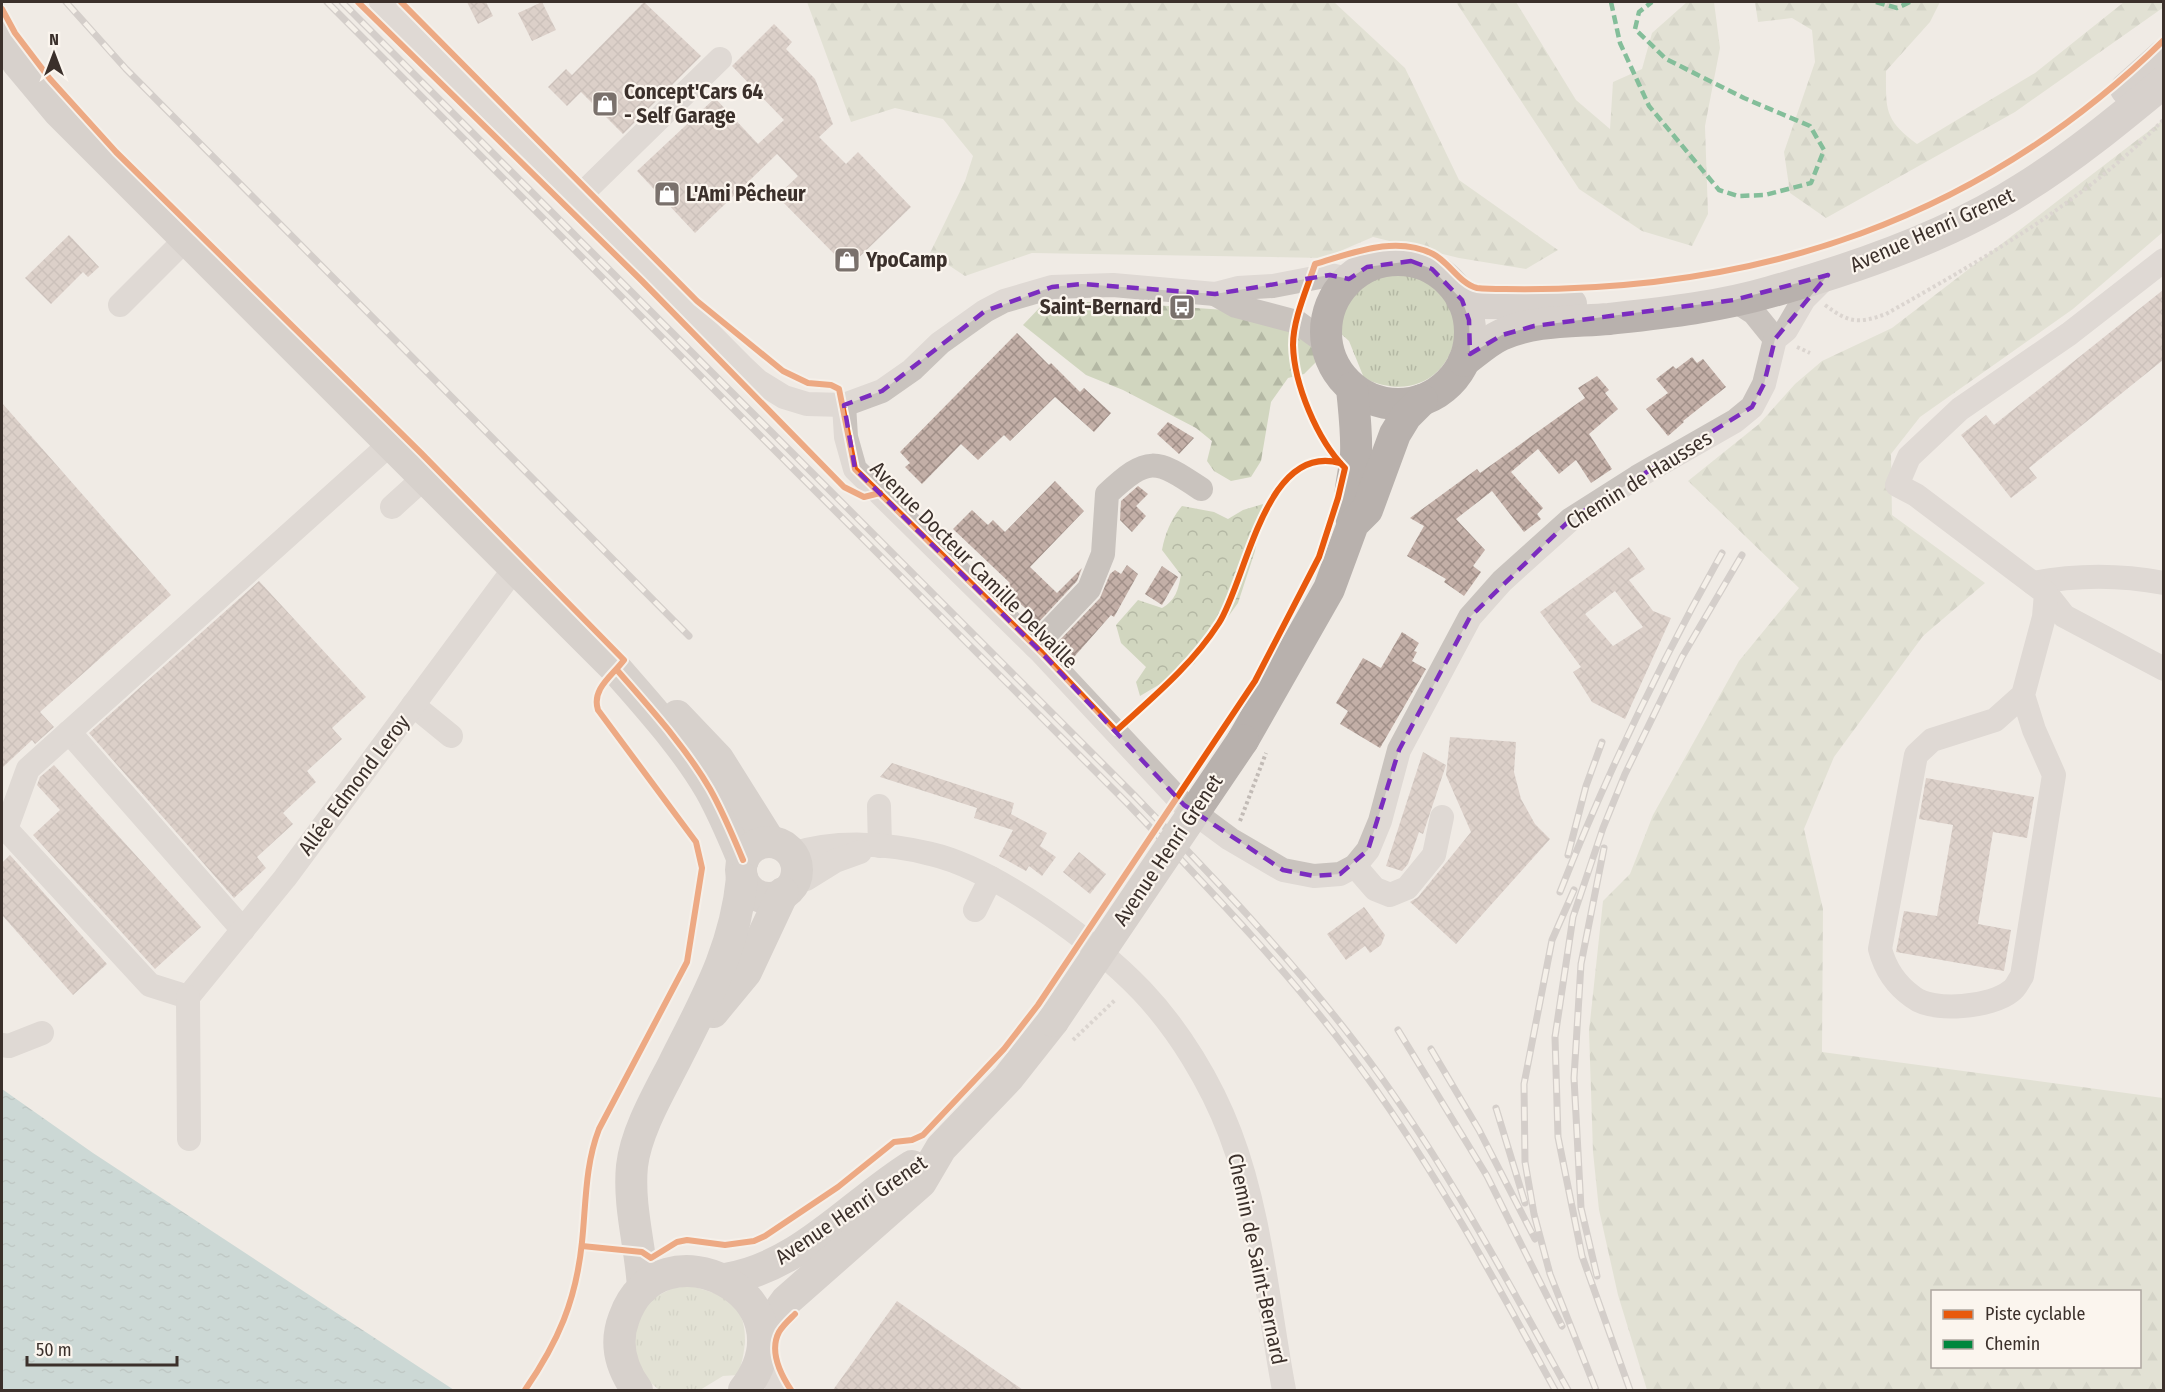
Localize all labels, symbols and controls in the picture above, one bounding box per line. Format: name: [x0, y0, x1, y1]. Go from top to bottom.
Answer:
north arrow: [24, 24, 84, 84]
text: N: [49, 30, 59, 49]
place label: Concept'Cars 64 - Self Garage: [624, 79, 764, 129]
shop icon: Concept'Cars 64 - Self Garage: [590, 89, 620, 119]
shop icon: L'Ami Pêcheur: [652, 179, 682, 209]
place label: L'Ami Pêcheur: [686, 181, 806, 207]
street label: Avenue Henri Grenet: [1846, 182, 2018, 278]
shop icon: YpoCamp: [832, 245, 862, 275]
place label: YpoCamp: [865, 247, 947, 273]
bus stop icon: Saint-Bernard: [1167, 292, 1197, 322]
place label: Saint-Bernard: [1040, 294, 1162, 320]
street label: Chemin de Hausses: [1561, 425, 1717, 535]
street label: Avenue Docteur Camille Delvaille: [865, 456, 1083, 674]
street label: Allée Edmond Leroy: [293, 709, 416, 860]
street label: Avenue Henri Grenet: [1108, 769, 1228, 931]
street label: Avenue Henri Grenet: [770, 1150, 932, 1270]
street label: Chemin de Saint-Bernard: [1222, 1151, 1292, 1367]
legend: [1931, 1290, 2141, 1368]
text: Piste cyclable: [1985, 1303, 2085, 1325]
scale bar: [27, 1329, 177, 1367]
text: Chemin: [1985, 1333, 2040, 1355]
text: 50 m: [36, 1339, 72, 1361]

